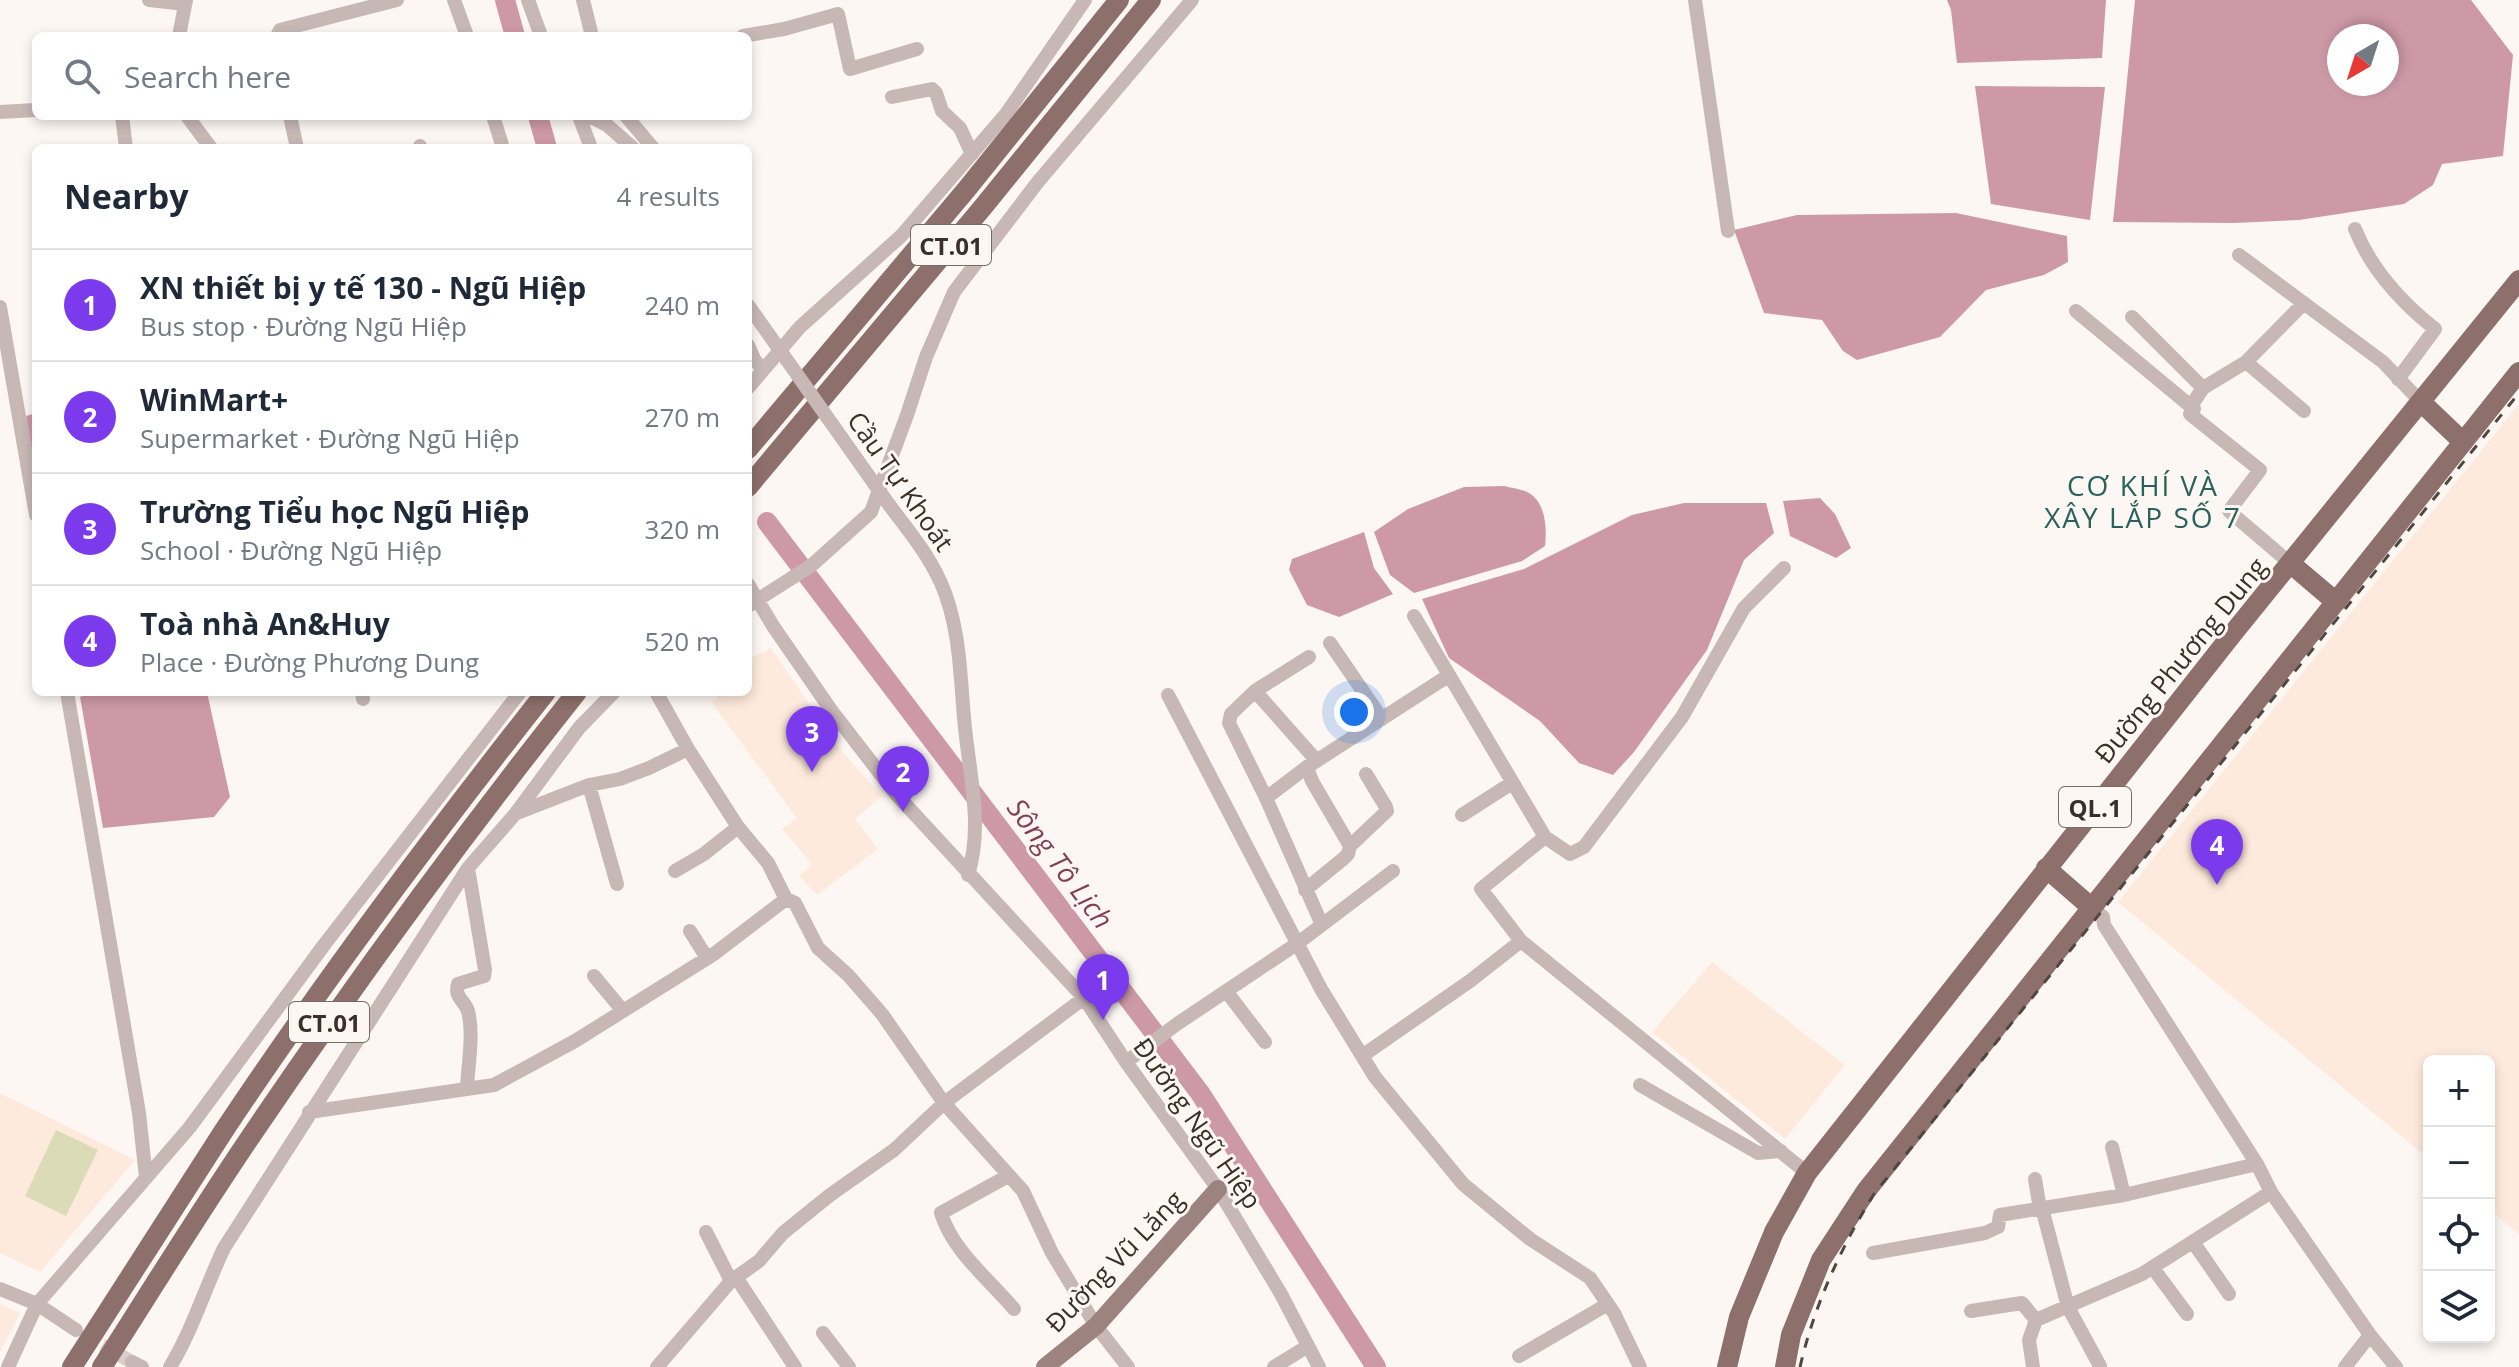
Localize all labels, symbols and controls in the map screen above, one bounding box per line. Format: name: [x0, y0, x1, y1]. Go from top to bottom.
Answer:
north arrow: [2327, 24, 2399, 96]
search box: [32, 32, 752, 120]
icon: search: [60, 54, 104, 98]
text: Search here: [124, 56, 291, 97]
text: Nearby: [64, 173, 189, 219]
text: 4 results: [617, 178, 720, 214]
road number: CT.01: [911, 225, 991, 265]
text: XN thiết bị y tế 130 - Ngũ Hiệp: [140, 267, 586, 308]
text: 1: [83, 287, 97, 323]
text: 240 m: [645, 287, 720, 323]
text: Bus stop · Đường Ngũ Hiệp: [140, 308, 467, 344]
text: WinMart+: [140, 379, 288, 420]
text: 2: [83, 399, 97, 435]
text: 270 m: [645, 399, 720, 435]
street label: Cầu Tự Khoát: [839, 404, 963, 558]
text: Supermarket · Đường Ngũ Hiệp: [140, 420, 520, 456]
district label: CƠ KHÍ VÀ XÂY LẮP SỐ 7: [2044, 466, 2242, 536]
text: Trường Tiểu học Ngũ Hiệp: [140, 491, 530, 532]
text: 3: [83, 511, 97, 547]
text: 320 m: [645, 511, 720, 547]
text: School · Đường Ngũ Hiệp: [140, 532, 442, 568]
street label: Đường Phương Dung: [2086, 550, 2274, 770]
text: Toà nhà An&Huy: [140, 603, 390, 644]
text: 4: [83, 623, 97, 659]
text: 520 m: [645, 623, 720, 659]
text: Place · Đường Phương Dung: [140, 644, 479, 680]
your location: [1334, 692, 1374, 732]
pin: 3: [786, 706, 838, 772]
pin: 2: [877, 746, 929, 812]
road number: QL.1: [2059, 787, 2131, 827]
water label: Sông Tô Lịch: [999, 790, 1123, 936]
pin: 4: [2191, 819, 2243, 885]
pin: 1: [1077, 954, 1129, 1020]
road number: CT.01: [289, 1002, 369, 1042]
street label: Đường Ngũ Hiệp: [1125, 1030, 1271, 1216]
map controls: [2423, 1055, 2495, 1343]
button: +: [2423, 1055, 2495, 1127]
button: −: [2423, 1127, 2495, 1199]
street label: Đường Vũ Lăng: [1037, 1182, 1191, 1340]
button: locate: [2423, 1199, 2495, 1271]
button: layers: [2423, 1271, 2495, 1343]

